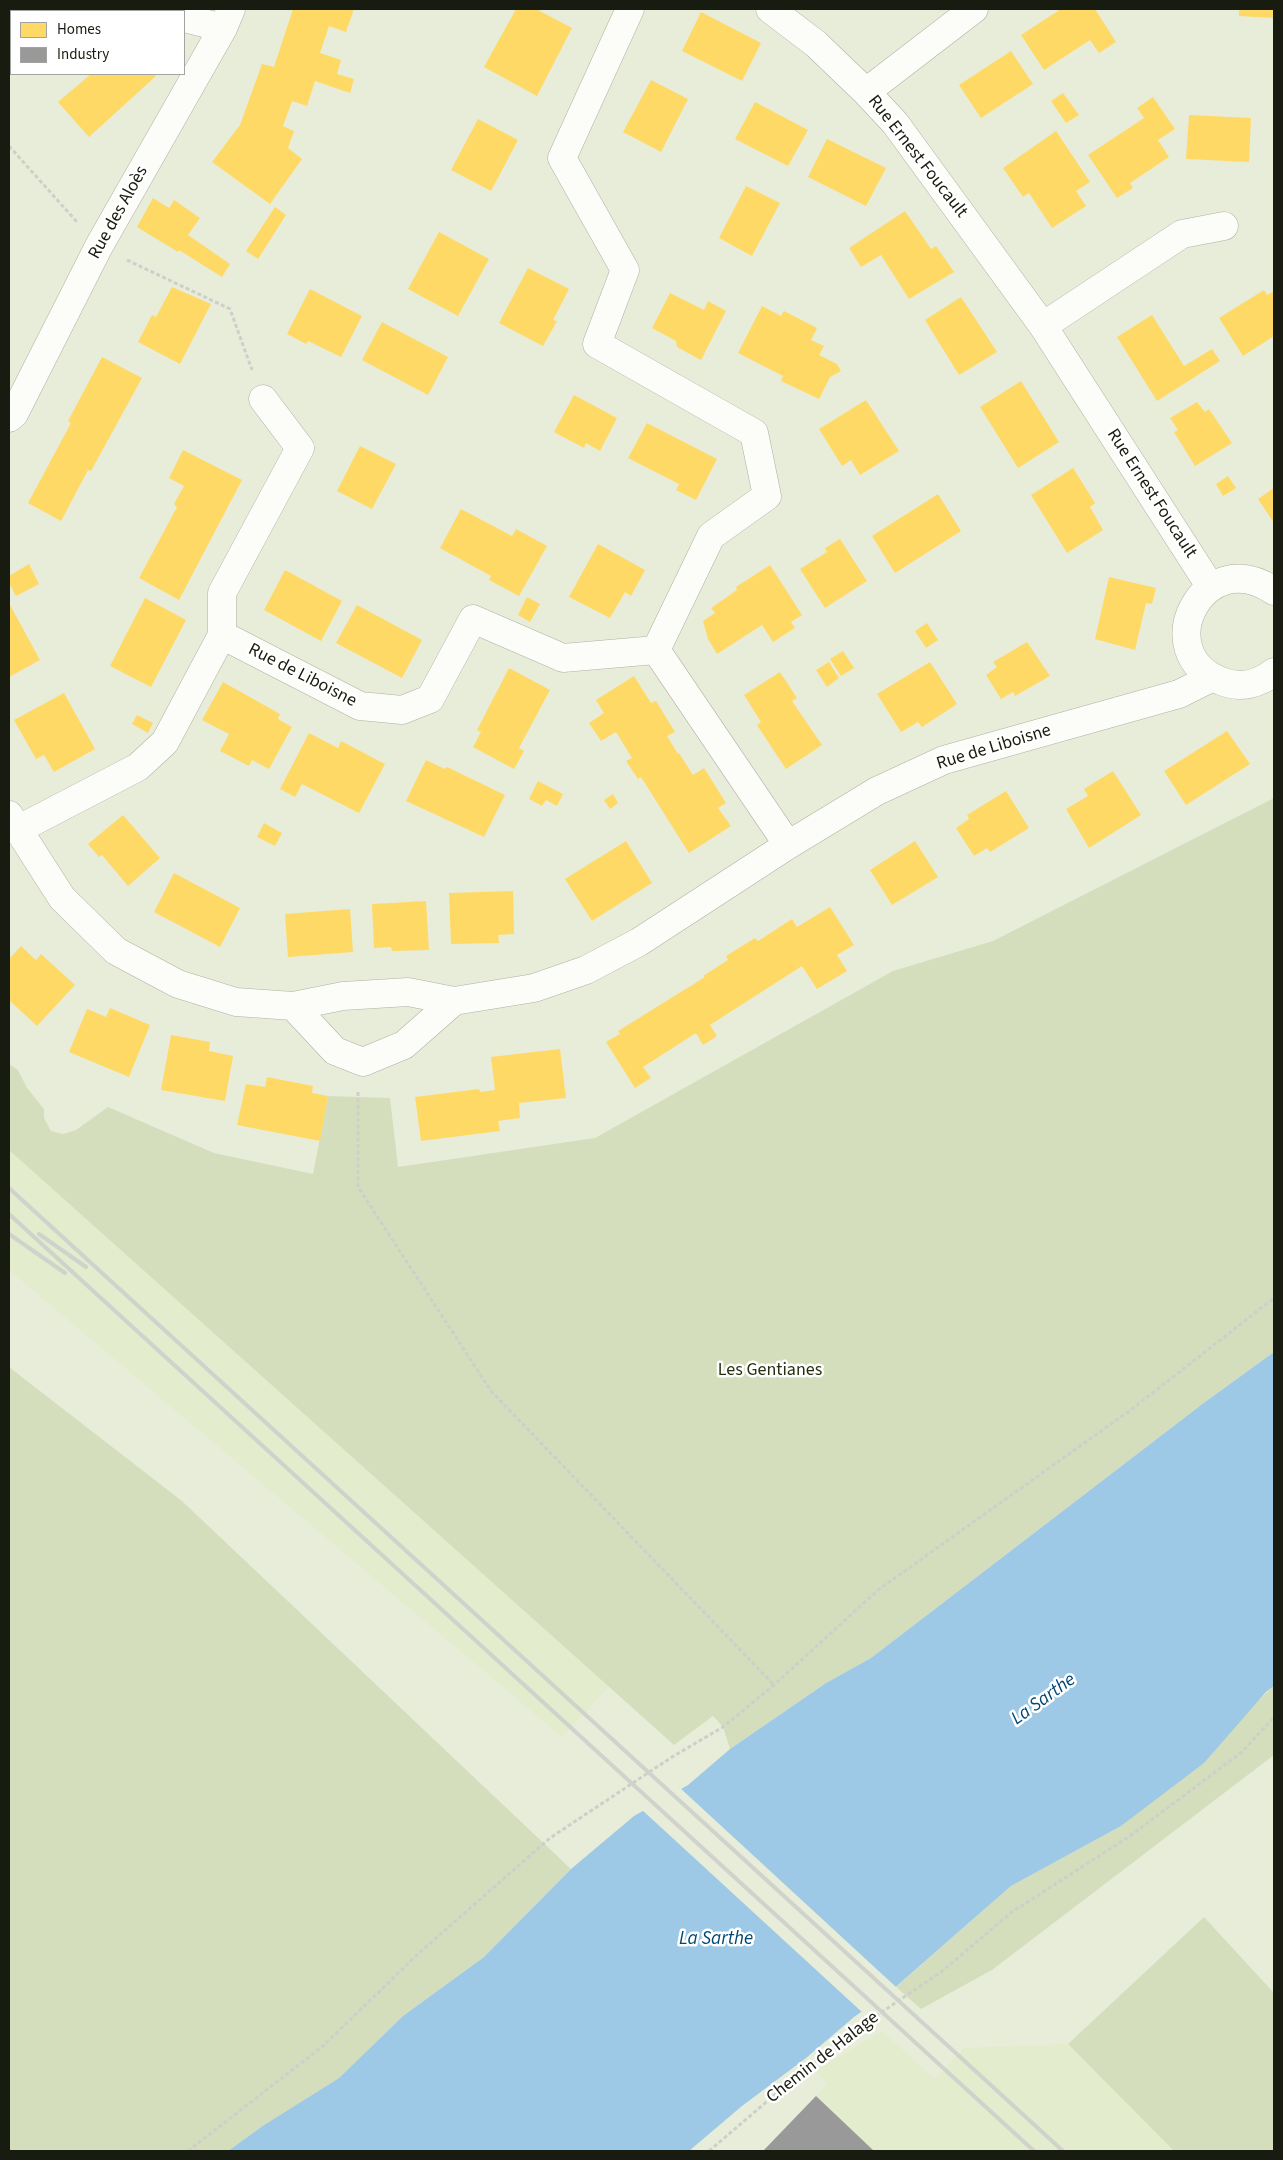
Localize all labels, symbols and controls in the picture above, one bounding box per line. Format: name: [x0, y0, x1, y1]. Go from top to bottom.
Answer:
legend: [10, 10, 185, 75]
text: Homes: [57, 19, 101, 40]
text: Industry: [57, 44, 109, 65]
street label: Rue Ernest Foucault: [862, 91, 972, 223]
street label: Rue des Aloès: [85, 163, 153, 263]
street label: Rue Ernest Foucault: [1101, 425, 1201, 563]
street label: Rue de Liboisne: [244, 639, 360, 713]
street label: Rue de Liboisne: [934, 720, 1054, 776]
park label: Les Gentianes: [718, 1360, 822, 1382]
water label: La Sarthe: [1007, 1669, 1081, 1731]
water label: La Sarthe: [679, 1929, 753, 1951]
street label: Chemin de Halage: [763, 2007, 883, 2109]

